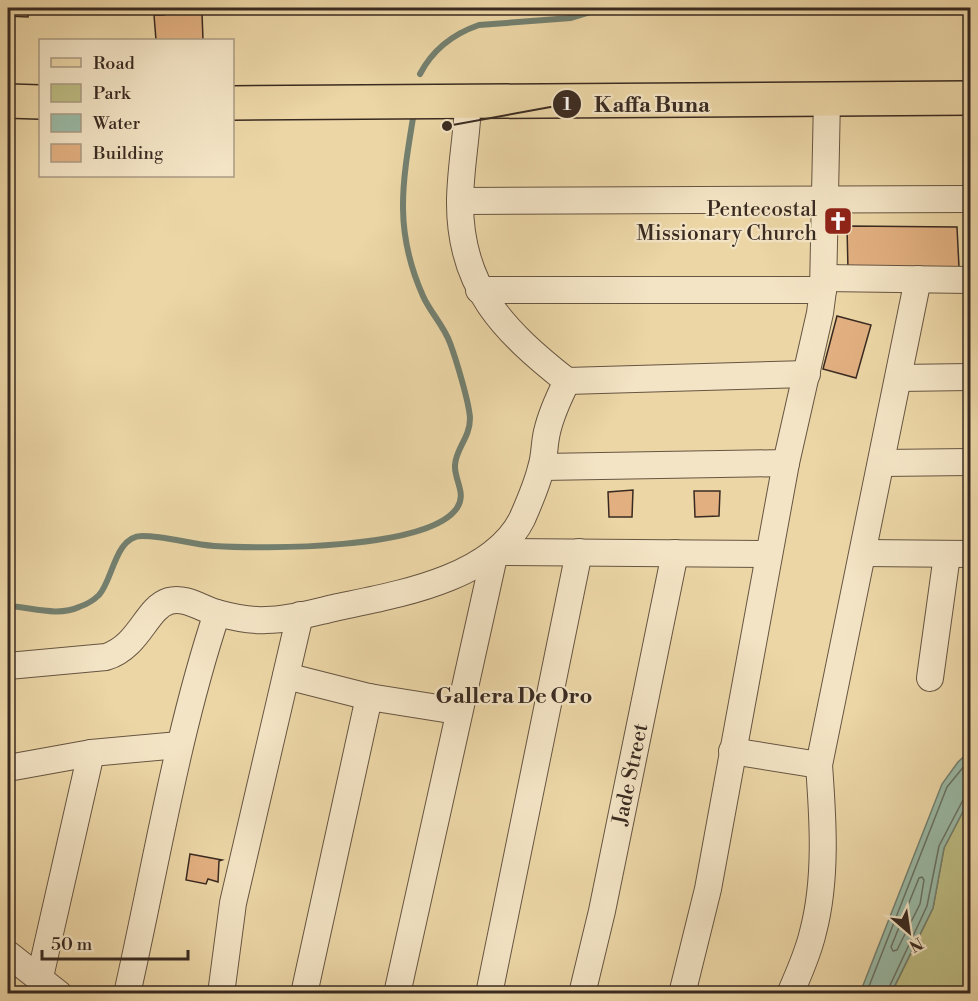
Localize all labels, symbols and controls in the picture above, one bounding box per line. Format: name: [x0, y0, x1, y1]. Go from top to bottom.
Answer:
legend: [39, 39, 234, 177]
text: Road: [93, 52, 136, 75]
text: Park: [93, 82, 132, 105]
callout: Kaffa Buna: [552, 84, 722, 124]
text: Kaffa Buna: [594, 92, 711, 119]
text: 1: [563, 93, 572, 116]
text: Water: [92, 112, 141, 135]
text: Building: [92, 142, 164, 165]
place label: Pentecostal Missionary Church: [636, 197, 817, 247]
church icon: Pentecostal Missionary Church: [822, 205, 854, 237]
district label: Gallera De Oro: [436, 683, 592, 710]
street label: Jade Street: [607, 720, 655, 828]
north arrow: [879, 902, 939, 962]
scale bar: [42, 923, 188, 961]
text: N: [905, 932, 926, 956]
text: 50 m: [51, 933, 93, 956]

